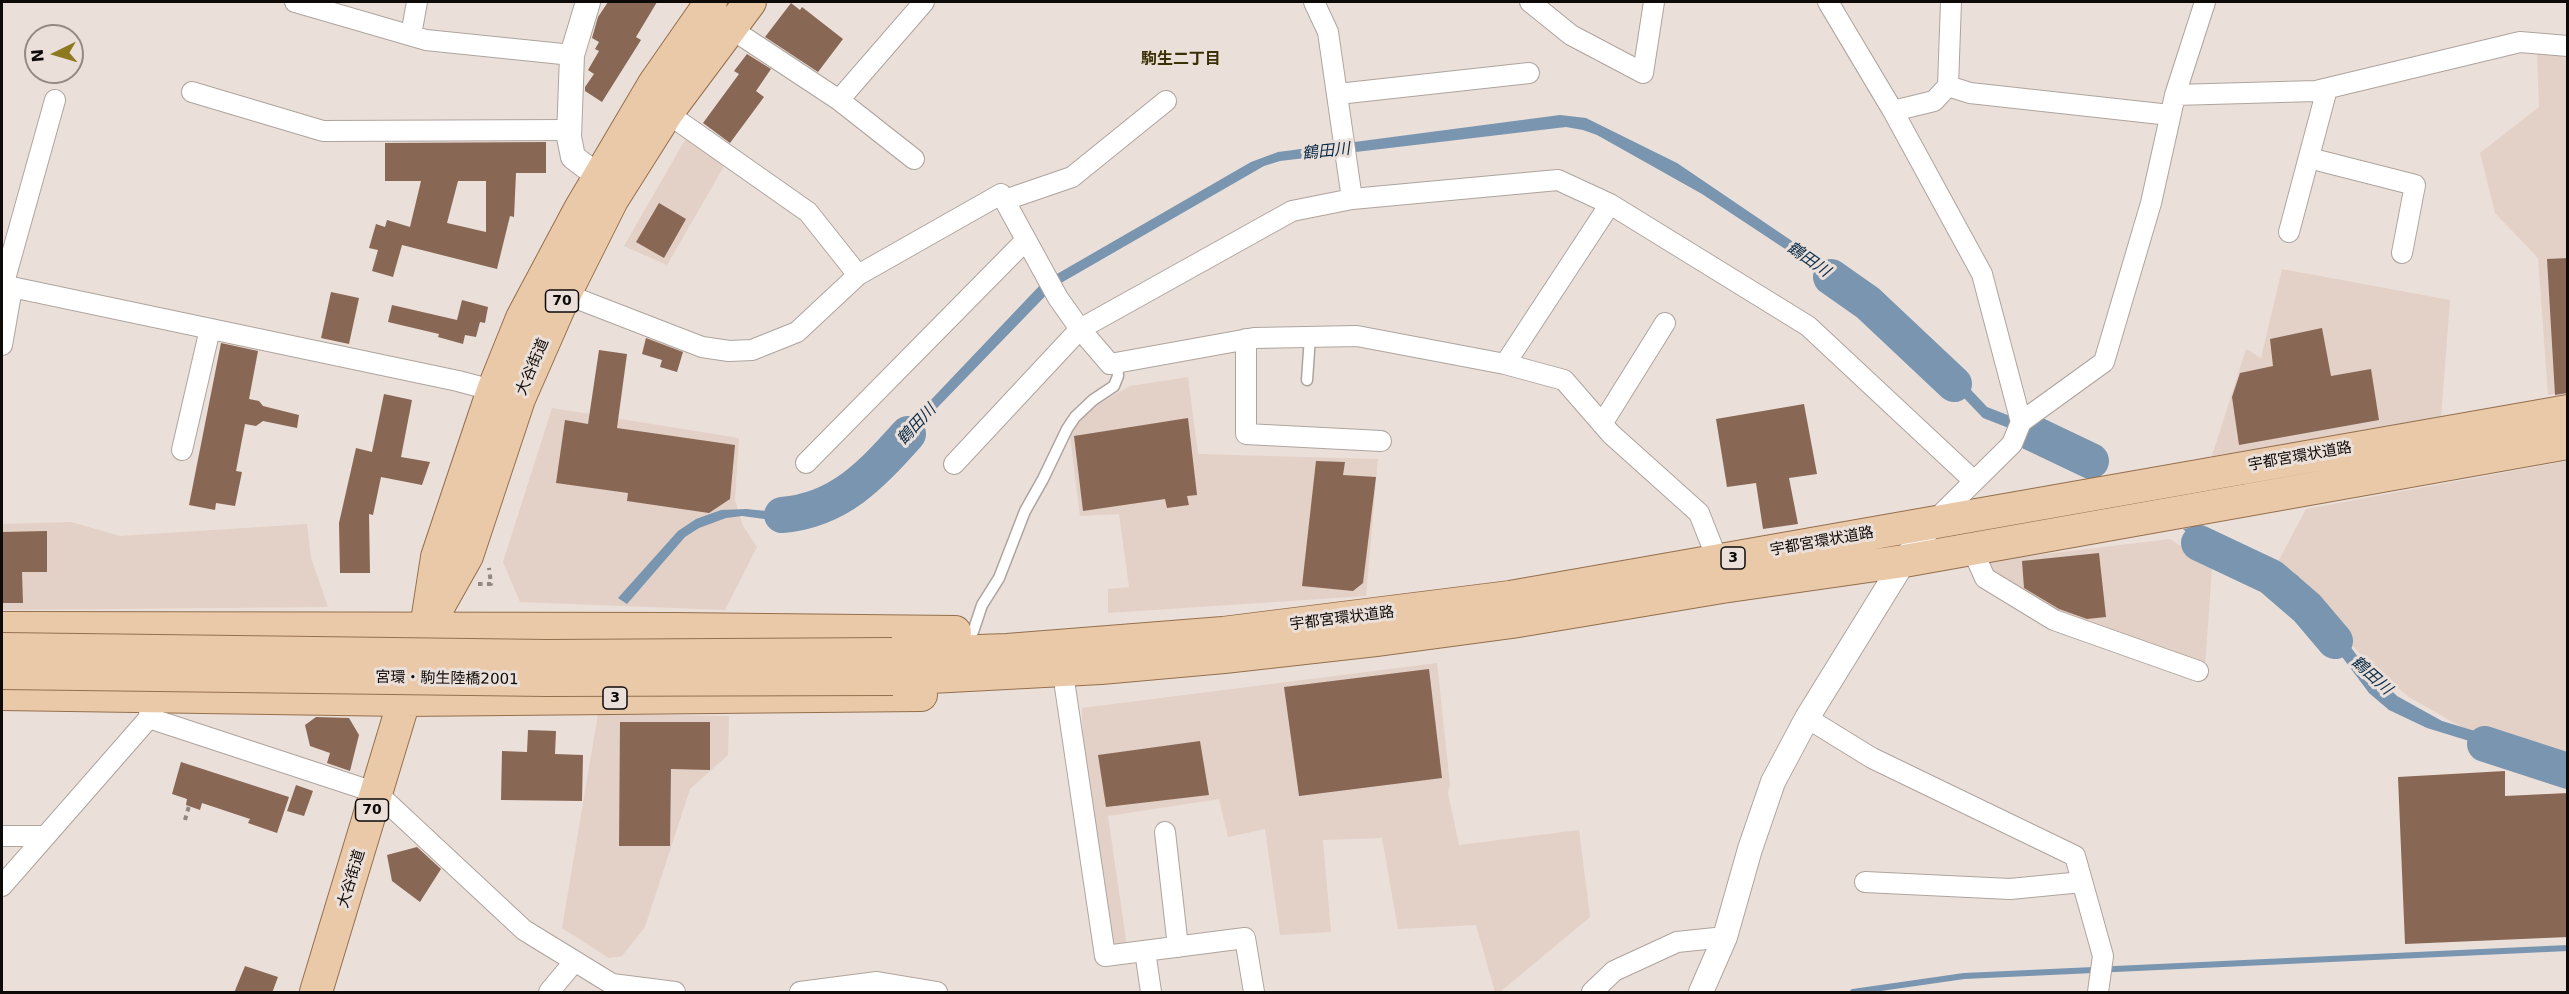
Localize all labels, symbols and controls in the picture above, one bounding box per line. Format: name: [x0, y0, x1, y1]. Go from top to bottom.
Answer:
north arrow: [24, 24, 84, 84]
text: N: [28, 48, 48, 63]
district label: 駒生二丁目: [1141, 50, 1221, 70]
water label: 鶴田川: [1301, 140, 1351, 164]
water label: 鶴田川: [1783, 238, 1833, 282]
road number: 70: [546, 290, 578, 312]
street label: 大谷街道: [513, 336, 553, 398]
water label: 鶴田川: [894, 401, 940, 449]
street label: 宇都宮環状道路: [2247, 439, 2353, 475]
street label: 宇都宮環状道路: [1769, 524, 1875, 560]
road number: 3: [1721, 547, 1745, 569]
street label: 宇都宮環状道路: [1289, 604, 1395, 634]
water label: 鶴田川: [2347, 653, 2395, 699]
street label: 宮環・駒生陸橋2001: [375, 669, 519, 689]
road number: 3: [603, 687, 627, 709]
road number: 70: [356, 799, 388, 821]
street label: 大谷街道: [335, 848, 369, 910]

